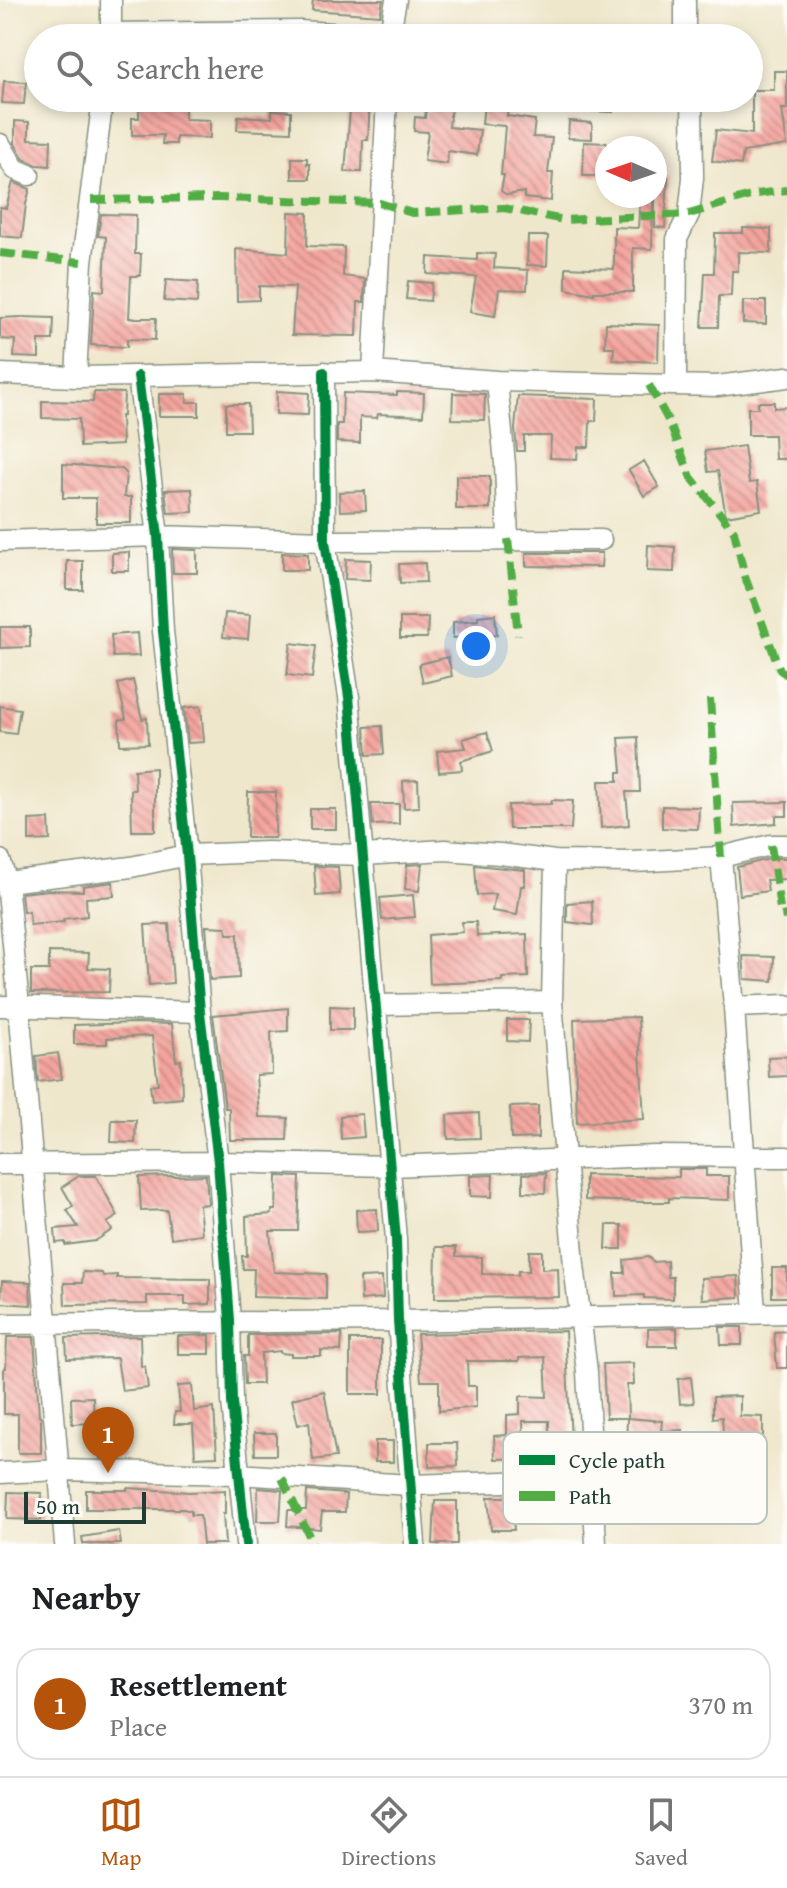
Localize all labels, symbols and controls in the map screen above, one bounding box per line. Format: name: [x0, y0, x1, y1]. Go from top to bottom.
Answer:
search box: [24, 24, 763, 112]
icon: search: [52, 46, 96, 90]
text: Search here: [116, 46, 264, 90]
north arrow: [595, 136, 667, 208]
your location: [456, 626, 496, 666]
pin: 1: [82, 1407, 134, 1473]
legend: [503, 1432, 767, 1524]
text: Cycle path: [569, 1444, 666, 1476]
text: Path: [569, 1480, 612, 1512]
scale bar: [24, 1488, 146, 1524]
text: 50 m: [36, 1490, 80, 1522]
text: Nearby: [32, 1572, 141, 1621]
text: Resettlement: [110, 1663, 287, 1707]
text: 1: [53, 1685, 67, 1724]
text: 370 m: [688, 1685, 753, 1724]
text: Place: [110, 1707, 167, 1746]
tab: Map: [99, 1793, 143, 1873]
tab: Directions: [342, 1793, 436, 1873]
tab: Saved: [635, 1793, 688, 1873]

